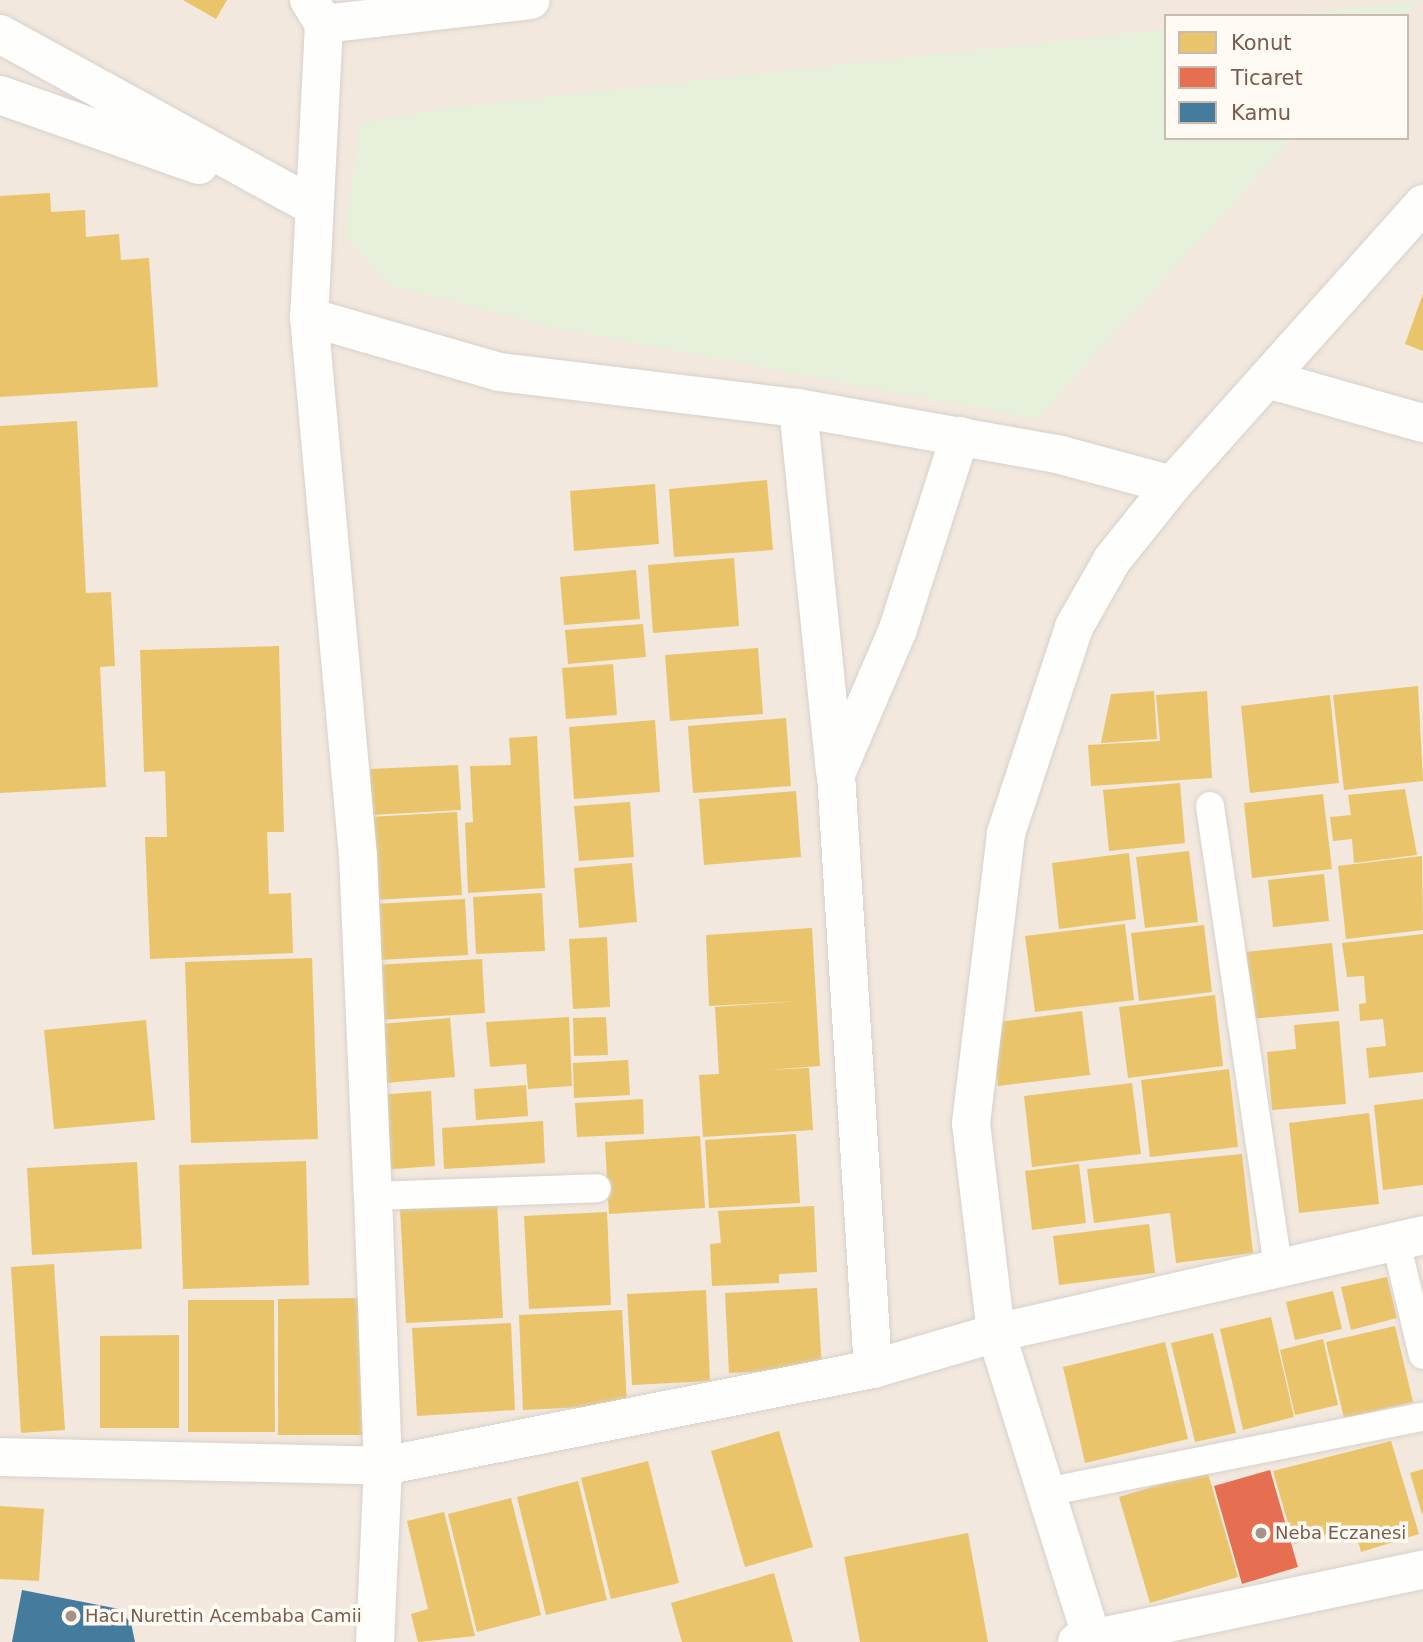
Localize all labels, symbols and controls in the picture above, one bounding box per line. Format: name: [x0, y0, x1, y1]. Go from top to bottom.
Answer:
legend: [1164, 14, 1409, 140]
text: Konut: [1231, 31, 1291, 55]
text: Ticaret: [1231, 66, 1303, 90]
text: Kamu: [1231, 101, 1291, 125]
place label: Neba Eczanesi: [1275, 1522, 1406, 1544]
marker: Neba Eczanesi: [1253, 1525, 1269, 1541]
place label: Hacı Nurettin Acembaba Camii: [85, 1605, 362, 1627]
marker: Hacı Nurettin Acembaba Camii: [63, 1608, 79, 1624]

